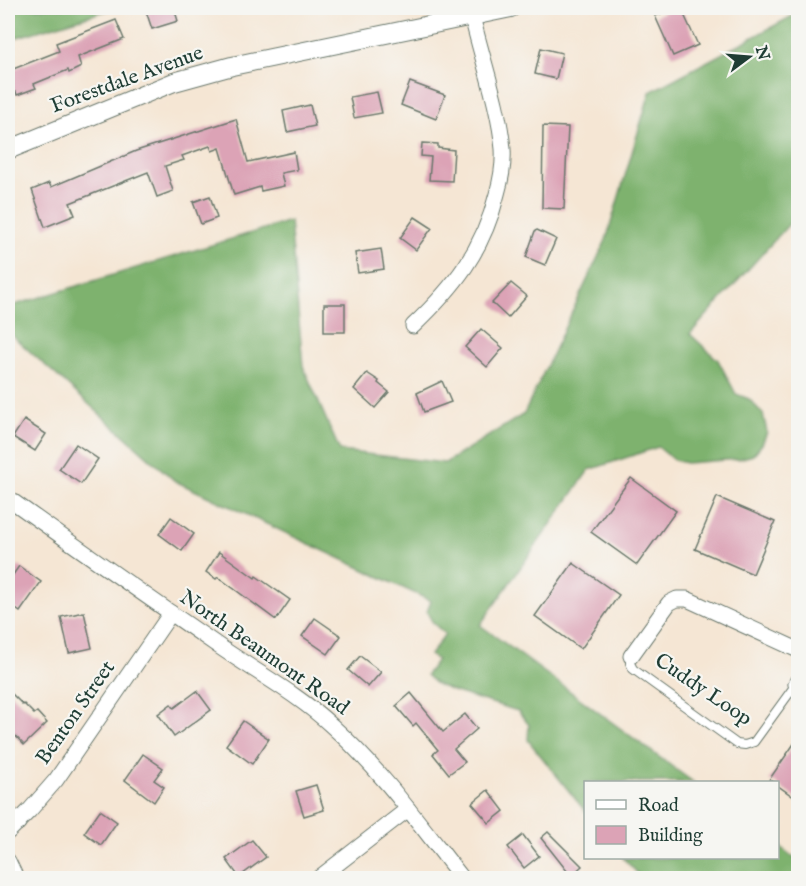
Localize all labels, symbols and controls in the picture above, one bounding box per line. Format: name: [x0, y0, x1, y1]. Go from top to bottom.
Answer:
north arrow: [719, 27, 779, 87]
street label: Forestdale Avenue: [47, 40, 207, 120]
text: N: [750, 43, 773, 63]
street label: North Beaumont Road: [174, 584, 355, 722]
street label: Cuddy Loop: [649, 647, 757, 733]
street label: Benton Street: [30, 656, 122, 770]
legend: [584, 781, 779, 859]
text: Road: [638, 795, 679, 818]
text: Building: [638, 825, 703, 848]

